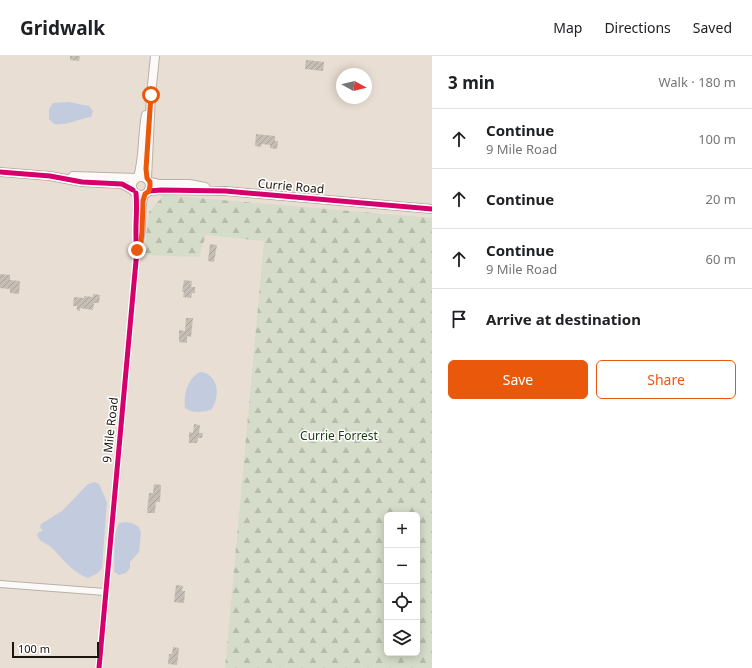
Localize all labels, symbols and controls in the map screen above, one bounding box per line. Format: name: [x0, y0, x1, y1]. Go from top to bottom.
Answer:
text: Gridwalk: [20, 15, 105, 41]
text: Map: [553, 18, 582, 37]
text: Directions: [604, 18, 671, 37]
text: Saved: [693, 18, 732, 37]
north arrow: [336, 68, 372, 104]
text: 3 min: [448, 71, 495, 94]
text: Walk · 180 m: [658, 73, 736, 91]
route start: [142, 86, 160, 104]
text: Continue: [486, 120, 554, 140]
icon: ahead: [448, 128, 470, 150]
text: 100 m: [698, 130, 736, 148]
text: 9 Mile Road: [486, 140, 557, 158]
street label: Currie Road: [257, 175, 325, 197]
icon: ahead: [448, 188, 470, 210]
text: Continue: [486, 189, 554, 209]
text: 20 m: [706, 190, 736, 208]
text: Continue: [486, 240, 554, 260]
route end: [128, 241, 146, 259]
icon: ahead: [448, 248, 470, 270]
text: 60 m: [706, 250, 736, 268]
text: 9 Mile Road: [486, 260, 557, 278]
icon: arrive: [448, 308, 470, 330]
text: Arrive at destination: [486, 309, 641, 329]
button: Save: [448, 360, 588, 399]
button: Share: [596, 360, 736, 399]
street label: 9 Mile Road: [98, 396, 122, 464]
park label: Currie Forrest: [300, 427, 379, 444]
map controls: [384, 512, 420, 656]
button: +: [384, 512, 420, 548]
button: −: [384, 548, 420, 584]
button: locate: [384, 584, 420, 620]
button: layers: [384, 620, 420, 656]
scale bar: [12, 640, 99, 659]
text: 100 m: [18, 641, 50, 656]

